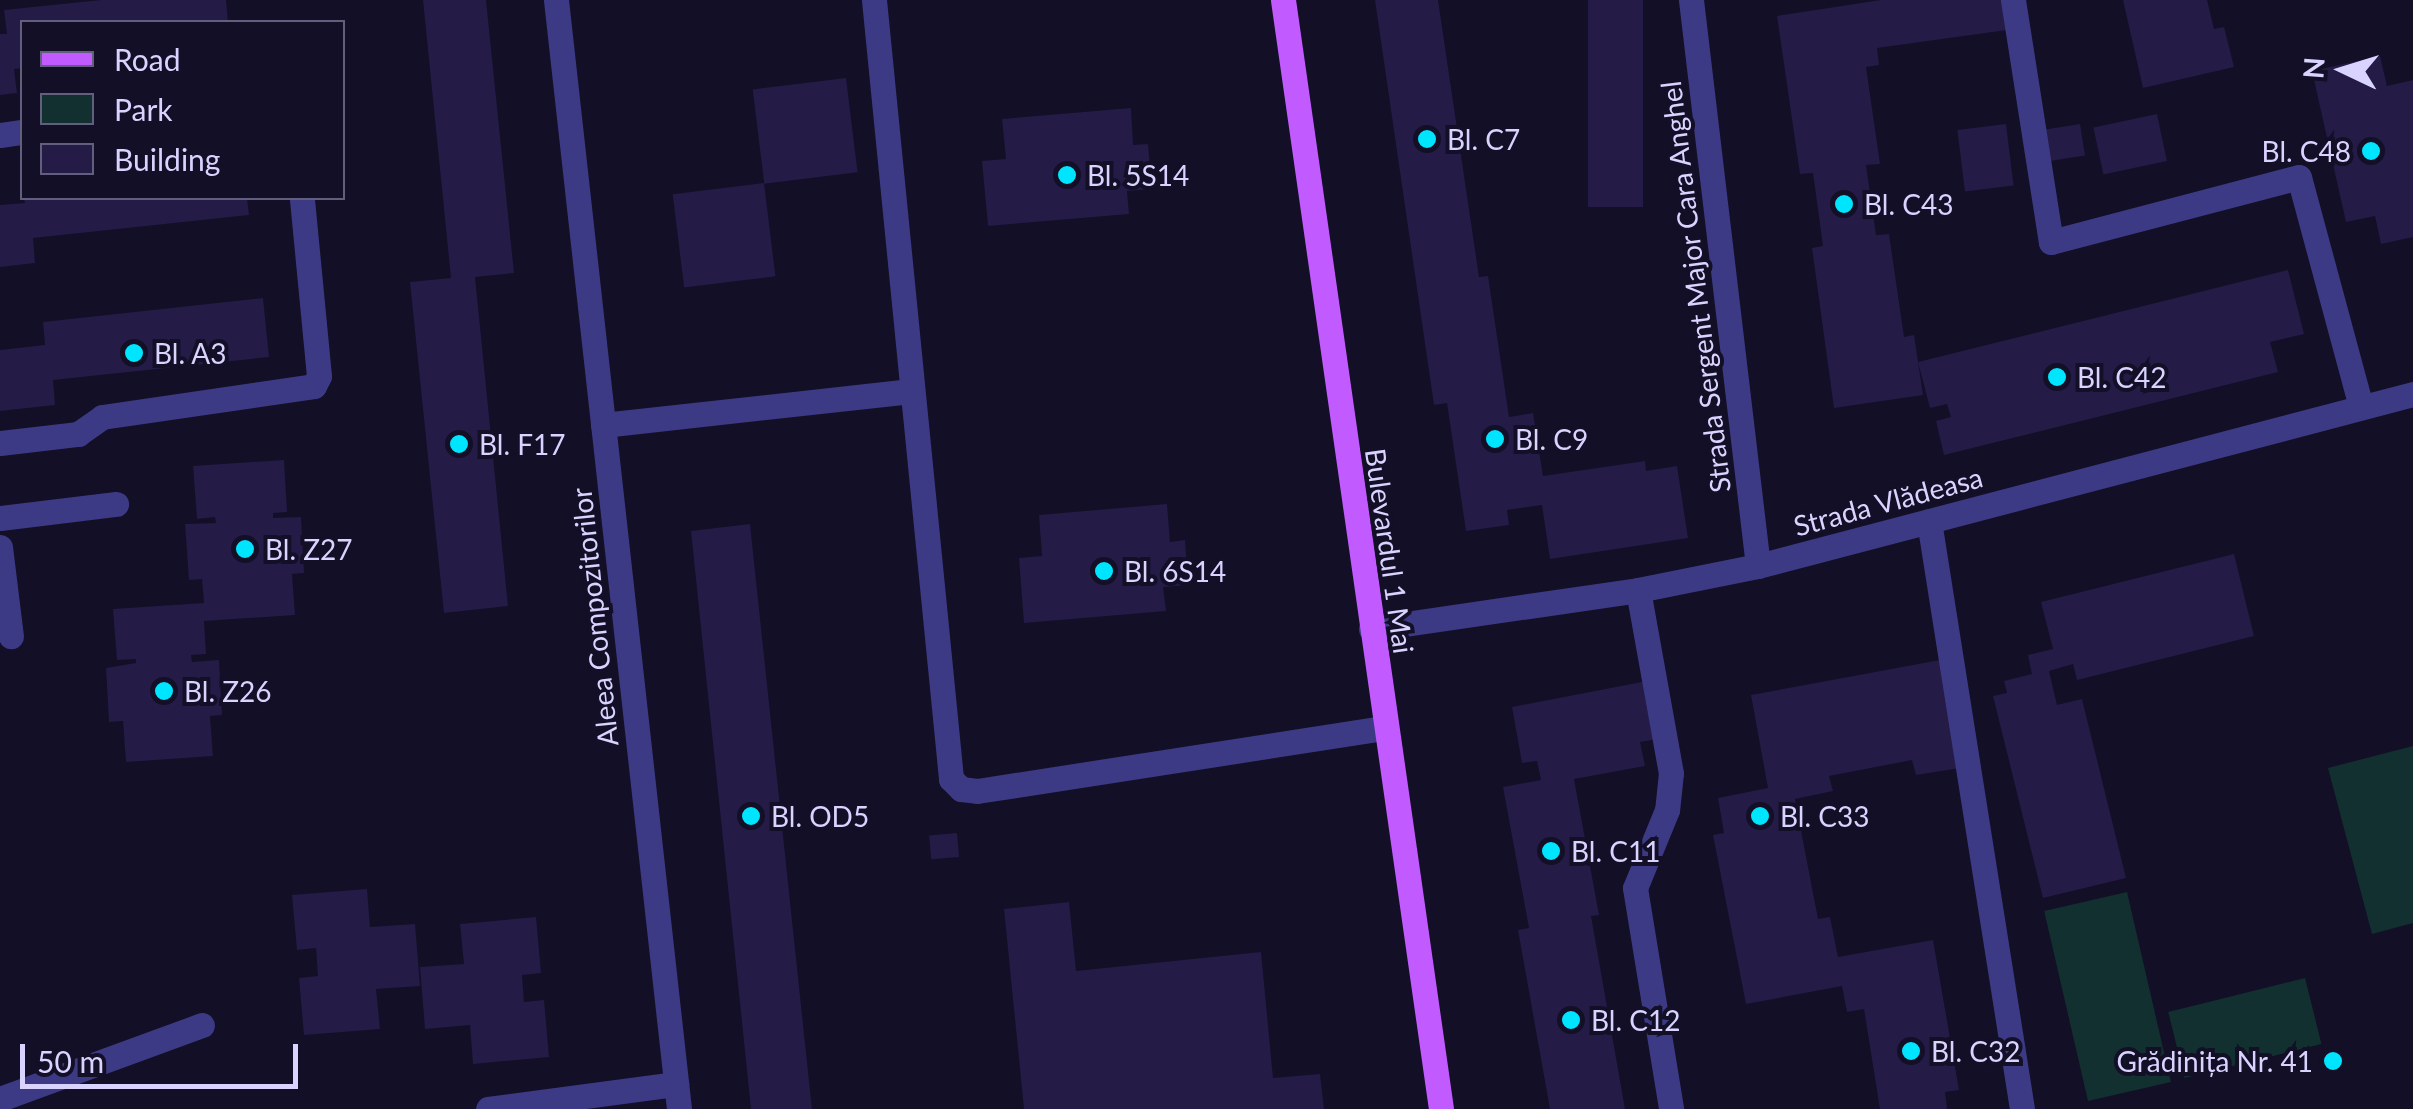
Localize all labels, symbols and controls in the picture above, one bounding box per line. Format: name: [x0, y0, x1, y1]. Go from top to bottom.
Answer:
legend: [20, 20, 345, 200]
north arrow: [2293, 20, 2393, 120]
text: Road: [114, 41, 181, 77]
text: N: [2295, 56, 2331, 80]
street label: Strada Sergent Major Cara Anghel: [1653, 79, 1737, 495]
text: Park: [114, 91, 173, 127]
place label: Bl. C7: [1447, 122, 1520, 156]
marker: Bl. C7: [1416, 128, 1438, 150]
place label: Bl. C48: [2262, 134, 2351, 168]
marker: Bl. C48: [2360, 140, 2382, 162]
text: Building: [114, 141, 220, 177]
place label: Bl. 5S14: [1087, 158, 1189, 192]
marker: Bl. 5S14: [1056, 164, 1078, 186]
place label: Bl. C43: [1864, 187, 1953, 221]
marker: Bl. C43: [1833, 193, 1855, 215]
place label: Bl. A3: [154, 336, 227, 370]
marker: Bl. A3: [123, 342, 145, 364]
place label: Bl. C42: [2077, 360, 2166, 394]
marker: Bl. C42: [2046, 366, 2068, 388]
place label: Bl. C9: [1515, 422, 1588, 456]
place label: Bl. F17: [479, 427, 566, 461]
marker: Bl. C9: [1484, 428, 1506, 450]
marker: Bl. F17: [448, 433, 470, 455]
street label: Bulevardul 1 Mai: [1359, 446, 1421, 656]
street label: Strada Vlădeasa: [1789, 460, 1987, 542]
street label: Aleea Compozitorilor: [564, 486, 624, 748]
place label: Bl. Z27: [265, 532, 353, 566]
marker: Bl. Z27: [234, 538, 256, 560]
place label: Bl. 6S14: [1124, 554, 1226, 588]
marker: Bl. 6S14: [1093, 560, 1115, 582]
place label: Bl. Z26: [184, 674, 272, 708]
marker: Bl. Z26: [153, 680, 175, 702]
place label: Bl. OD5: [771, 799, 869, 833]
place label: Bl. C33: [1780, 799, 1869, 833]
marker: Bl. OD5: [740, 805, 762, 827]
marker: Bl. C33: [1749, 805, 1771, 827]
place label: Bl. C11: [1571, 834, 1660, 868]
marker: Bl. C11: [1540, 840, 1562, 862]
place label: Bl. C12: [1591, 1003, 1680, 1037]
marker: Bl. C12: [1560, 1009, 1582, 1031]
scale bar: [25, 1024, 302, 1086]
place label: Bl. C32: [1931, 1034, 2020, 1068]
marker: Bl. C32: [1900, 1040, 1922, 1062]
text: 50 m: [37, 1043, 104, 1079]
place label: Grădinița Nr. 41: [2117, 1044, 2313, 1078]
marker: Grădinița Nr. 41: [2322, 1050, 2344, 1072]

